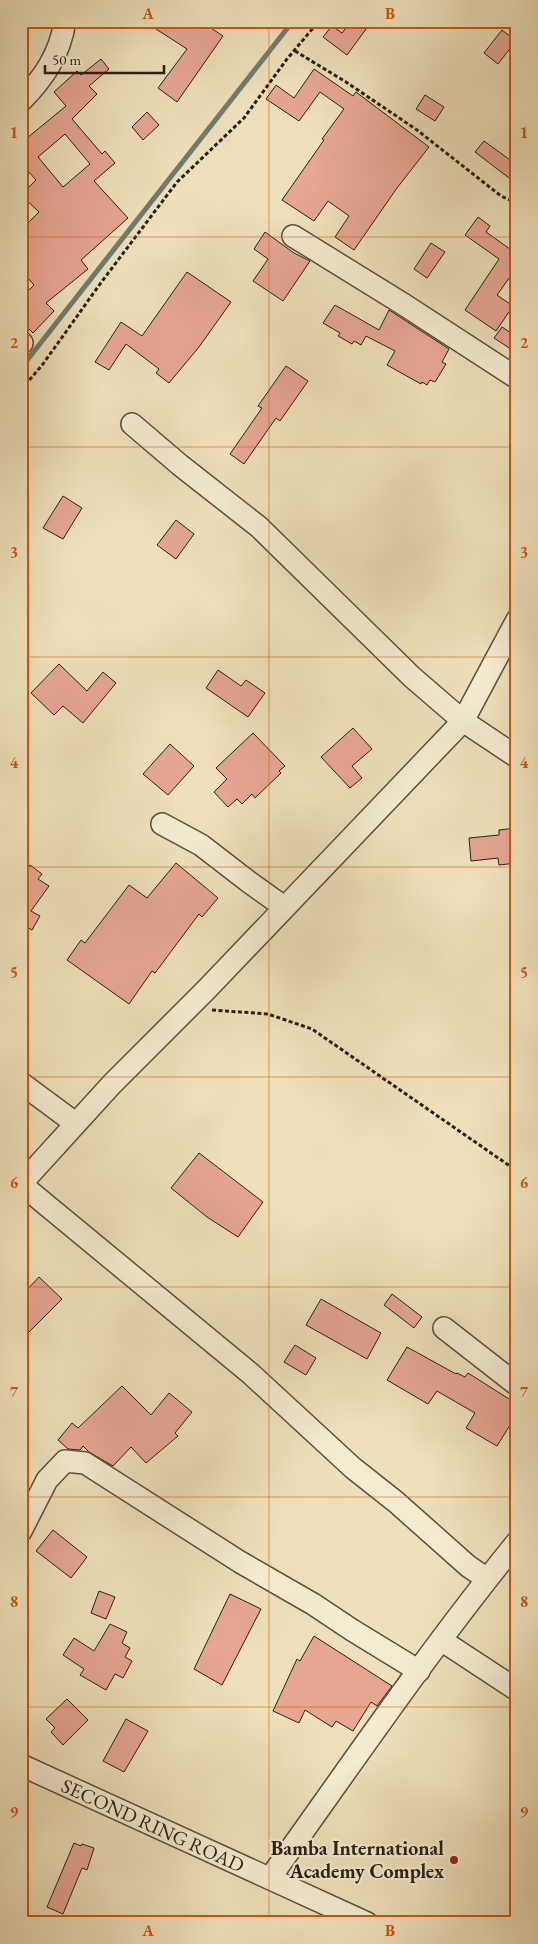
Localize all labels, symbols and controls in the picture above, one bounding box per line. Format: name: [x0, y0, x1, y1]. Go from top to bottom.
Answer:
text: A: [141, 3, 154, 24]
text: B: [385, 3, 395, 24]
scale bar: [45, 42, 164, 74]
text: 50 m: [52, 50, 81, 69]
text: 1: [10, 122, 18, 143]
text: 1: [520, 122, 528, 143]
text: 2: [10, 332, 19, 353]
text: 2: [520, 332, 529, 353]
text: 3: [10, 542, 18, 563]
text: 3: [520, 542, 528, 563]
text: 4: [10, 752, 19, 773]
text: 4: [520, 752, 529, 773]
text: 5: [10, 962, 18, 983]
text: 5: [520, 962, 528, 983]
text: 6: [10, 1172, 19, 1193]
text: 6: [520, 1172, 529, 1193]
text: 7: [10, 1381, 19, 1402]
text: 7: [520, 1381, 529, 1402]
text: 8: [10, 1591, 18, 1612]
text: 8: [520, 1591, 528, 1612]
street label: SECOND RING ROAD: [57, 1772, 249, 1878]
text: 9: [10, 1801, 19, 1822]
text: 9: [520, 1801, 529, 1822]
place label: Bamba International Academy Complex: [271, 1835, 444, 1884]
marker: Bamba International Academy Complex: [448, 1854, 460, 1866]
text: A: [141, 1920, 154, 1941]
text: B: [385, 1920, 395, 1941]

